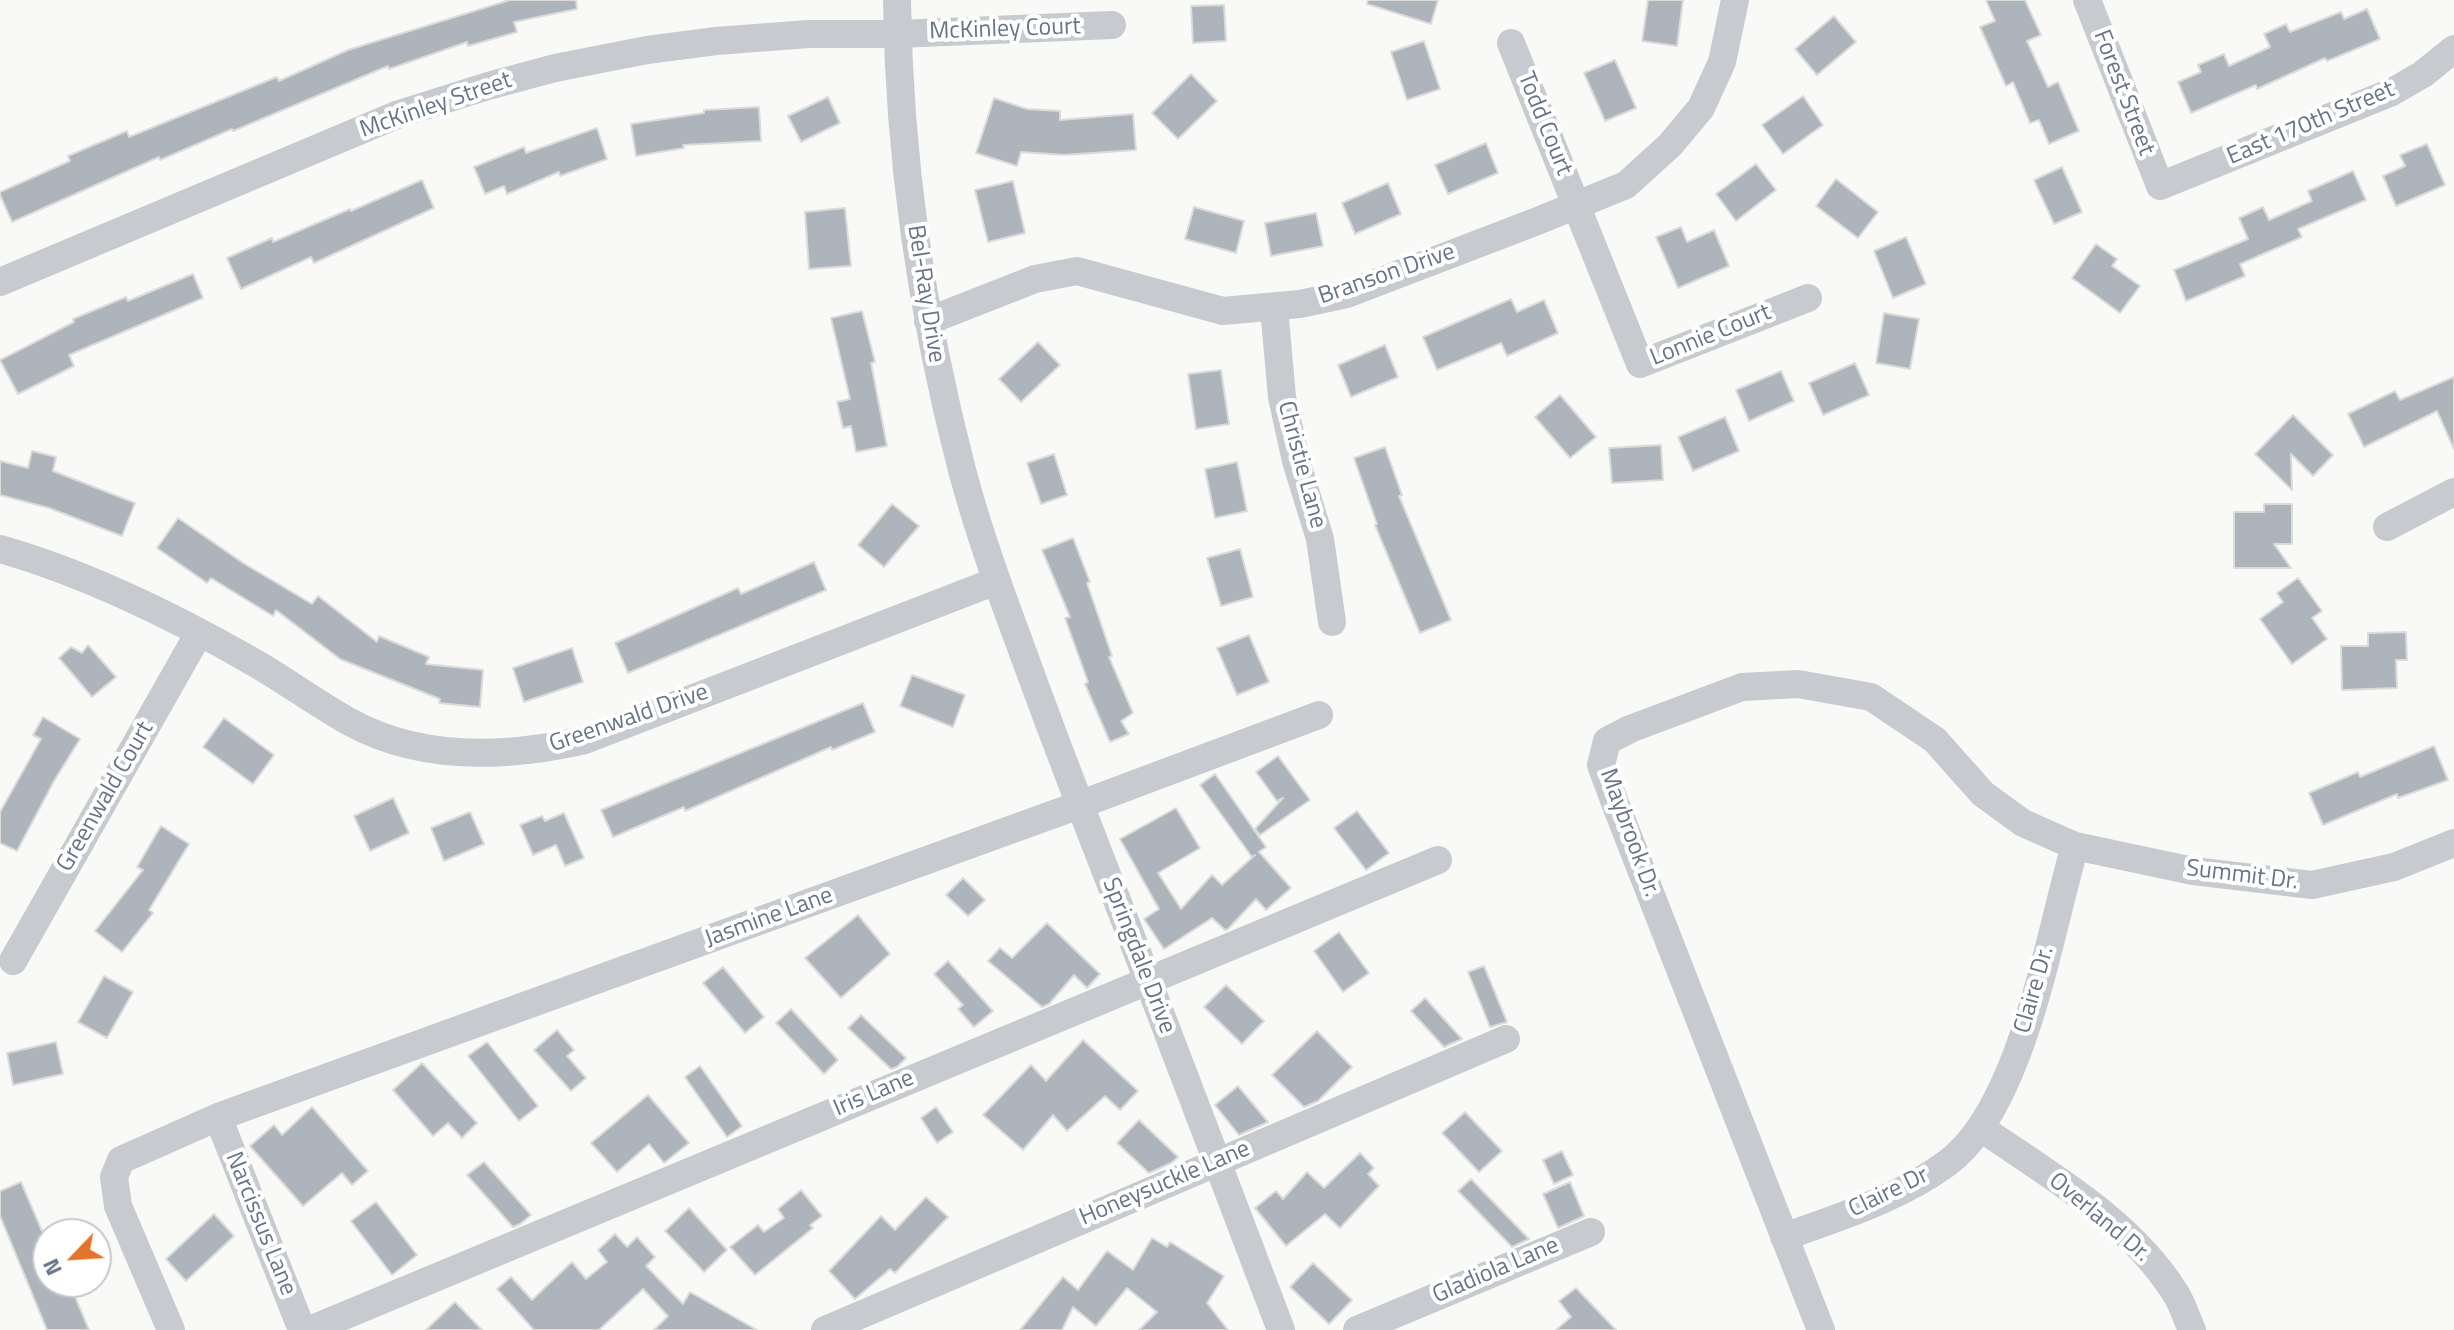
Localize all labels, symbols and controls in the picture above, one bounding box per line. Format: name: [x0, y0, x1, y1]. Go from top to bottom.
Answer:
street label: McKinley Court: [929, 13, 1081, 47]
street label: Forest Street: [2086, 26, 2160, 160]
street label: McKinley Street: [356, 67, 516, 145]
street label: Todd Court: [1510, 68, 1578, 180]
street label: East 170th Street: [2223, 76, 2399, 172]
street label: Bel-Ray Drive: [900, 223, 950, 365]
street label: Branson Drive: [1315, 238, 1459, 312]
street label: Lonnie Court: [1647, 299, 1775, 373]
street label: Christie Lane: [1270, 398, 1332, 532]
street label: Greenwald Drive: [546, 678, 712, 760]
street label: Greenwald Court: [51, 717, 161, 877]
street label: Maybrook Dr.: [1593, 765, 1665, 901]
street label: Summit Dr.: [2184, 855, 2300, 897]
street label: Springdale Drive: [1095, 874, 1181, 1038]
street label: Jasmine Lane: [701, 882, 837, 954]
street label: Claire Dr.: [2009, 943, 2061, 1037]
street label: Iris Lane: [830, 1064, 918, 1124]
street label: Honeysuckle Lane: [1075, 1135, 1255, 1233]
street label: Narcissus Lane: [218, 1148, 302, 1300]
street label: Claire Dr: [1844, 1161, 1934, 1225]
street label: Overland Dr.: [2042, 1167, 2156, 1269]
north arrow: [32, 1218, 112, 1298]
street label: Gladiola Lane: [1429, 1231, 1563, 1311]
text: N: [33, 1253, 71, 1281]

